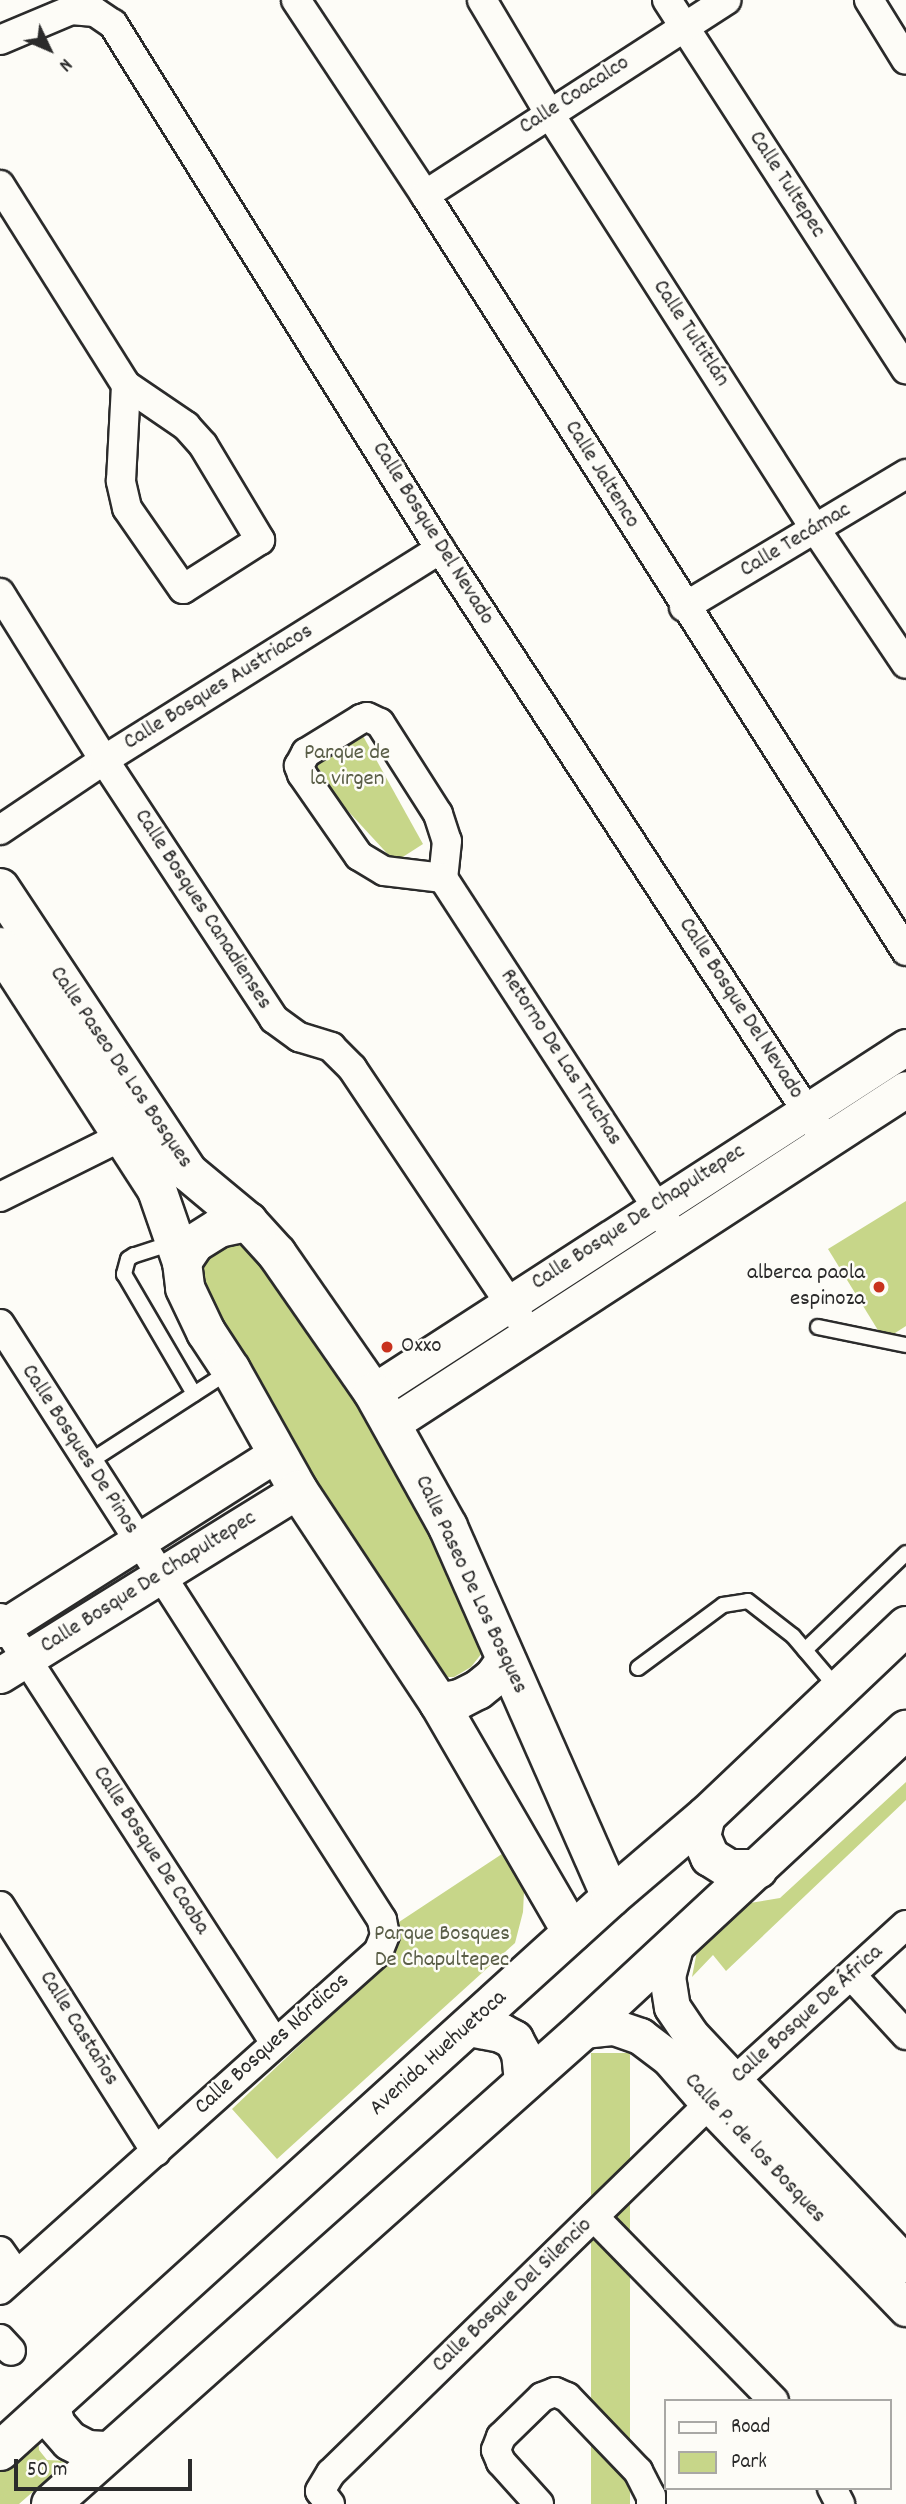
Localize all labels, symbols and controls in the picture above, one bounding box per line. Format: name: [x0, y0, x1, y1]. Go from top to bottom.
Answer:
north arrow: [14, 14, 84, 84]
street label: Calle Coacalco: [515, 50, 635, 142]
text: N: [51, 51, 77, 77]
street label: Calle Tultepec: [741, 126, 831, 244]
street label: Calle Tultitlán: [645, 275, 735, 393]
street label: Calle Jaltenco: [557, 416, 645, 534]
street label: Calle Bosque Del Nevado: [365, 437, 499, 631]
street label: Calle Tecámac: [736, 497, 856, 585]
street label: Calle Bosques Austriacos: [119, 619, 319, 757]
park label: Parque de la virgen: [304, 740, 390, 794]
street label: Calle Bosques Canadienses: [127, 805, 277, 1015]
street label: Calle Bosque Del Nevado: [671, 913, 809, 1105]
street label: Calle Paseo De Los Bosques: [42, 962, 198, 1174]
street label: Retorno De Las Truchas: [493, 965, 627, 1151]
street label: Calle Bosque De Chapultepec: [527, 1139, 751, 1297]
place label: alberca paola espinoza: [747, 1260, 865, 1314]
marker: alberca paola espinoza: [871, 1279, 887, 1295]
place label: Oxxo: [401, 1333, 442, 1361]
marker: Oxxo: [379, 1339, 395, 1355]
street label: Calle Bosques De Pinos: [14, 1360, 144, 1540]
street label: Calle Paseo De Los Bosques: [407, 1471, 533, 1699]
street label: Calle Bosque De Chapultepec: [36, 1505, 262, 1661]
street label: Calle Bosque De Caoba: [85, 1762, 215, 1940]
park label: Parque Bosques De Chapultepec: [374, 1921, 510, 1975]
street label: Calle Bosque De África: [726, 1940, 890, 2090]
street label: Calle Castaños: [32, 1967, 124, 2091]
street label: Calle Bosques Nórdicos: [190, 1968, 356, 2122]
street label: Avenida Huehuetoca: [365, 1985, 513, 2123]
street label: Calle P. de los Bosques: [677, 2068, 831, 2230]
street label: Calle Bosque Del Silencio: [427, 2212, 599, 2380]
legend: [664, 2399, 892, 2490]
text: Road: [731, 2413, 770, 2443]
scale bar: [18, 2444, 196, 2488]
text: Park: [731, 2448, 767, 2478]
text: 50 m: [27, 2456, 67, 2486]

